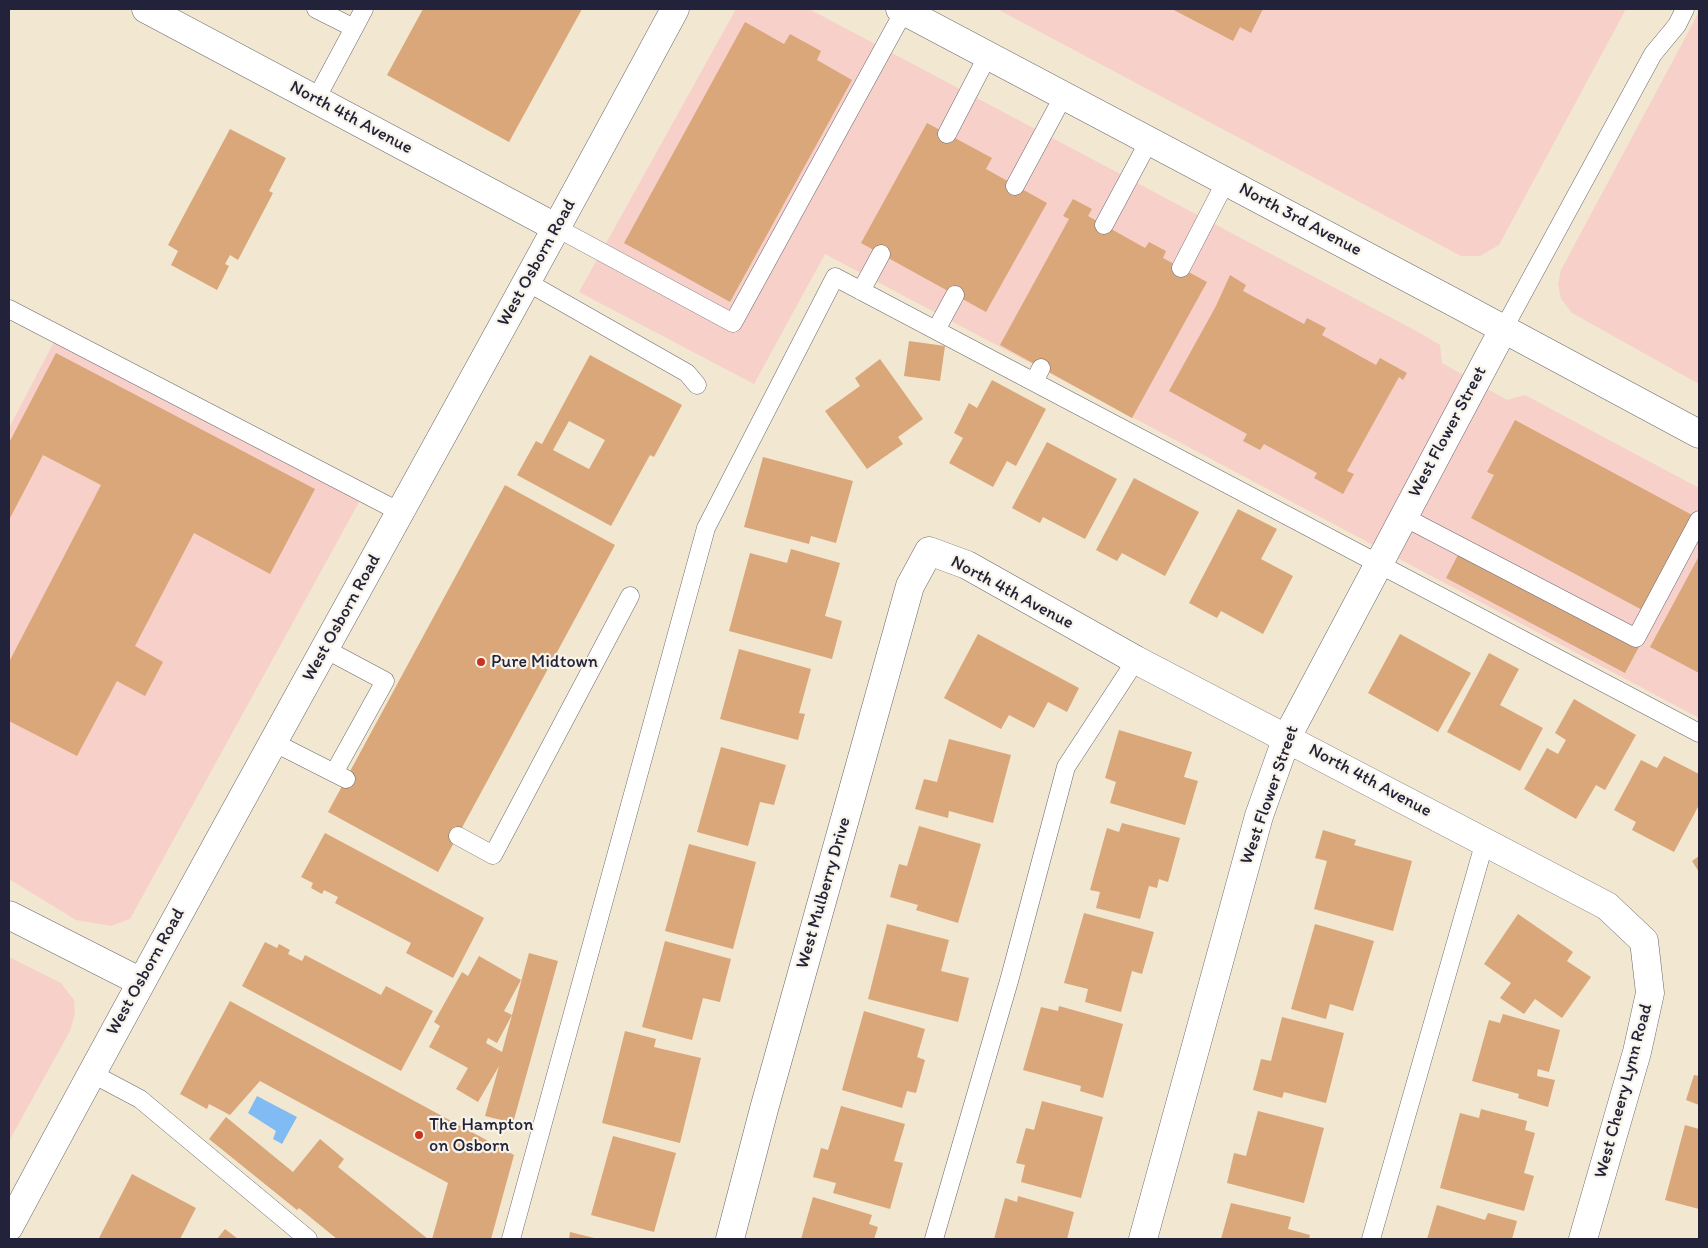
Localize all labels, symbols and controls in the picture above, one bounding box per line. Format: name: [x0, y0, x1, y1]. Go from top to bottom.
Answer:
street label: North 4th Avenue: [286, 77, 416, 159]
street label: North 3rd Avenue: [1235, 179, 1365, 261]
street label: West Osborn Road: [493, 196, 581, 330]
street label: West Flower Street: [1404, 363, 1492, 501]
street label: West Osborn Road: [298, 551, 386, 685]
street label: North 4th Avenue: [947, 552, 1077, 634]
place label: Pure Midtown: [491, 651, 598, 673]
marker: Pure Midtown: [475, 656, 487, 668]
street label: West Flower Street: [1236, 723, 1304, 867]
street label: North 4th Avenue: [1305, 740, 1435, 822]
street label: West Mulberry Drive: [792, 815, 856, 971]
street label: West Osborn Road: [102, 905, 190, 1039]
street label: West Cheery Lynn Road: [1590, 1001, 1658, 1181]
place label: The Hampton on Osborn: [429, 1114, 533, 1156]
marker: The Hampton on Osborn: [413, 1129, 425, 1141]

